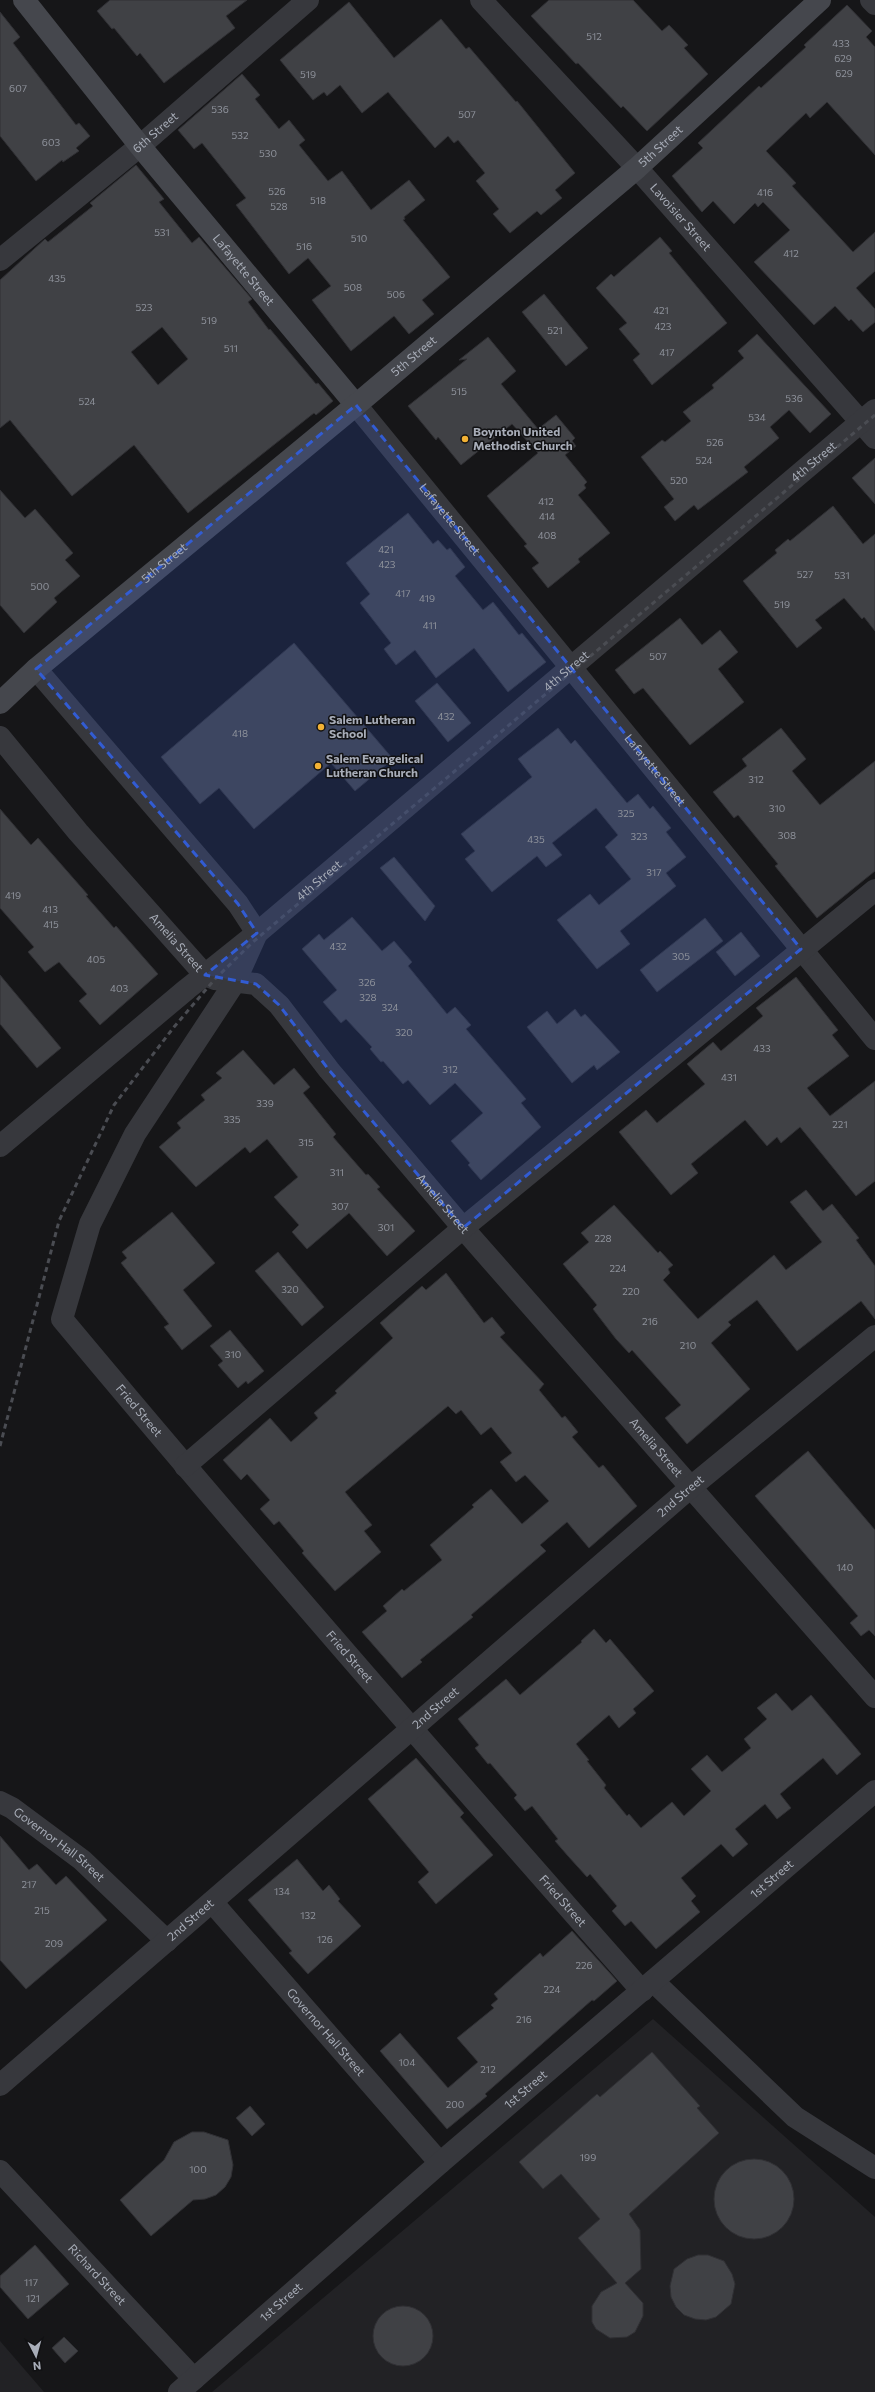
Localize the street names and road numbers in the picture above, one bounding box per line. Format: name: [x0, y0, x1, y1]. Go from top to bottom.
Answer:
street label: 6th Street: [129, 108, 180, 155]
street label: 5th Street: [635, 122, 685, 169]
street label: Lavoisier Street: [648, 180, 715, 253]
street label: Lafayette Street: [210, 231, 278, 308]
street label: 5th Street: [388, 332, 439, 379]
street label: 4th Street: [787, 438, 839, 484]
street label: Lafayette Street: [417, 480, 484, 558]
street label: 5th Street: [138, 539, 190, 585]
street label: 4th Street: [540, 647, 591, 694]
street label: Lafayette Street: [622, 731, 689, 808]
street label: 4th Street: [293, 857, 344, 903]
street label: Amelia Street: [147, 910, 207, 974]
street label: Amelia Street: [414, 1171, 473, 1236]
street label: Fried Street: [114, 1381, 166, 1439]
street label: Amelia Street: [627, 1415, 686, 1479]
street label: 2nd Street: [654, 1472, 706, 1519]
street label: Fried Street: [324, 1627, 377, 1685]
street label: 2nd Street: [409, 1683, 461, 1731]
street label: Governor Hall Street: [11, 1804, 108, 1884]
street label: 1st Street: [747, 1856, 796, 1901]
street label: Fried Street: [537, 1872, 590, 1929]
street label: 2nd Street: [164, 1895, 216, 1943]
street label: Governor Hall Street: [285, 1985, 369, 2078]
street label: 1st Street: [501, 2067, 549, 2111]
street label: Richard Street: [66, 2241, 129, 2308]
street label: 1st Street: [256, 2279, 305, 2324]

